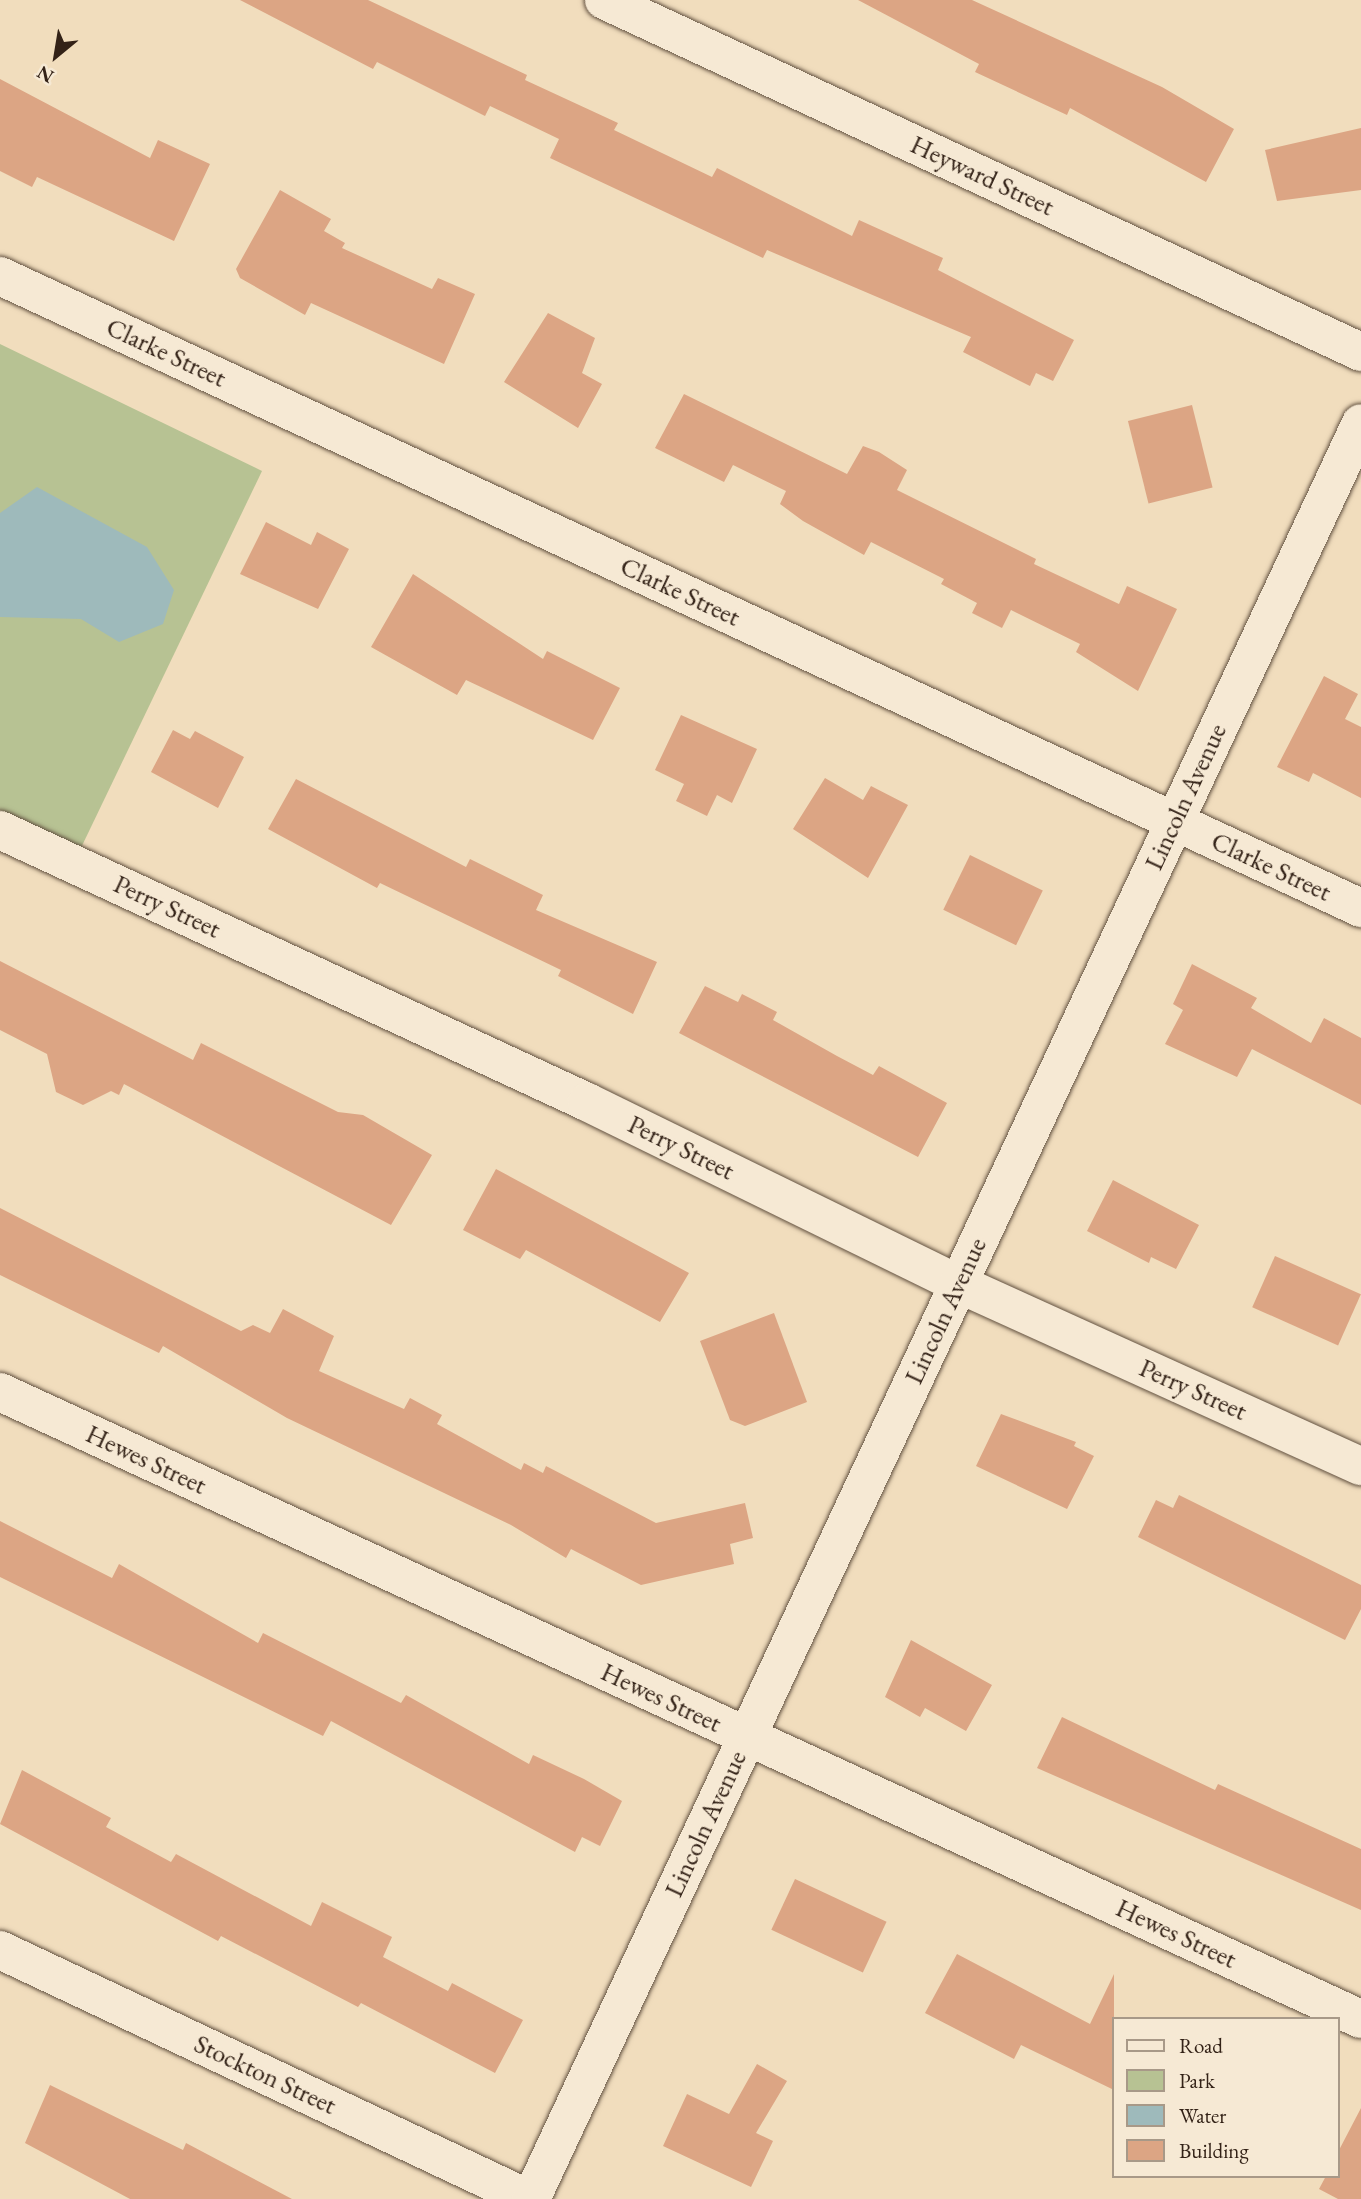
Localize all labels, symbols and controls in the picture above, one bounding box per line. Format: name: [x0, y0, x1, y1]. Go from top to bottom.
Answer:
north arrow: [21, 21, 91, 91]
text: N: [32, 60, 58, 89]
street label: Heyward Street: [905, 129, 1059, 223]
street label: Clarke Street: [101, 312, 231, 394]
street label: Clarke Street: [615, 551, 745, 633]
street label: Lincoln Avenue: [1139, 719, 1233, 875]
street label: Clarke Street: [1206, 826, 1336, 908]
street label: Perry Street: [109, 869, 225, 945]
street label: Perry Street: [623, 1109, 739, 1187]
street label: Lincoln Avenue: [899, 1233, 993, 1389]
street label: Perry Street: [1134, 1353, 1252, 1427]
street label: Hewes Street: [81, 1419, 211, 1501]
street label: Hewes Street: [596, 1657, 726, 1739]
street label: Lincoln Avenue: [659, 1746, 753, 1902]
street label: Hewes Street: [1111, 1893, 1241, 1975]
legend: [1112, 2017, 1340, 2178]
street label: Stockton Street: [189, 2029, 341, 2121]
text: Road: [1179, 2032, 1223, 2059]
text: Park: [1179, 2067, 1215, 2094]
text: Water: [1179, 2102, 1226, 2129]
text: Building: [1179, 2137, 1249, 2164]

